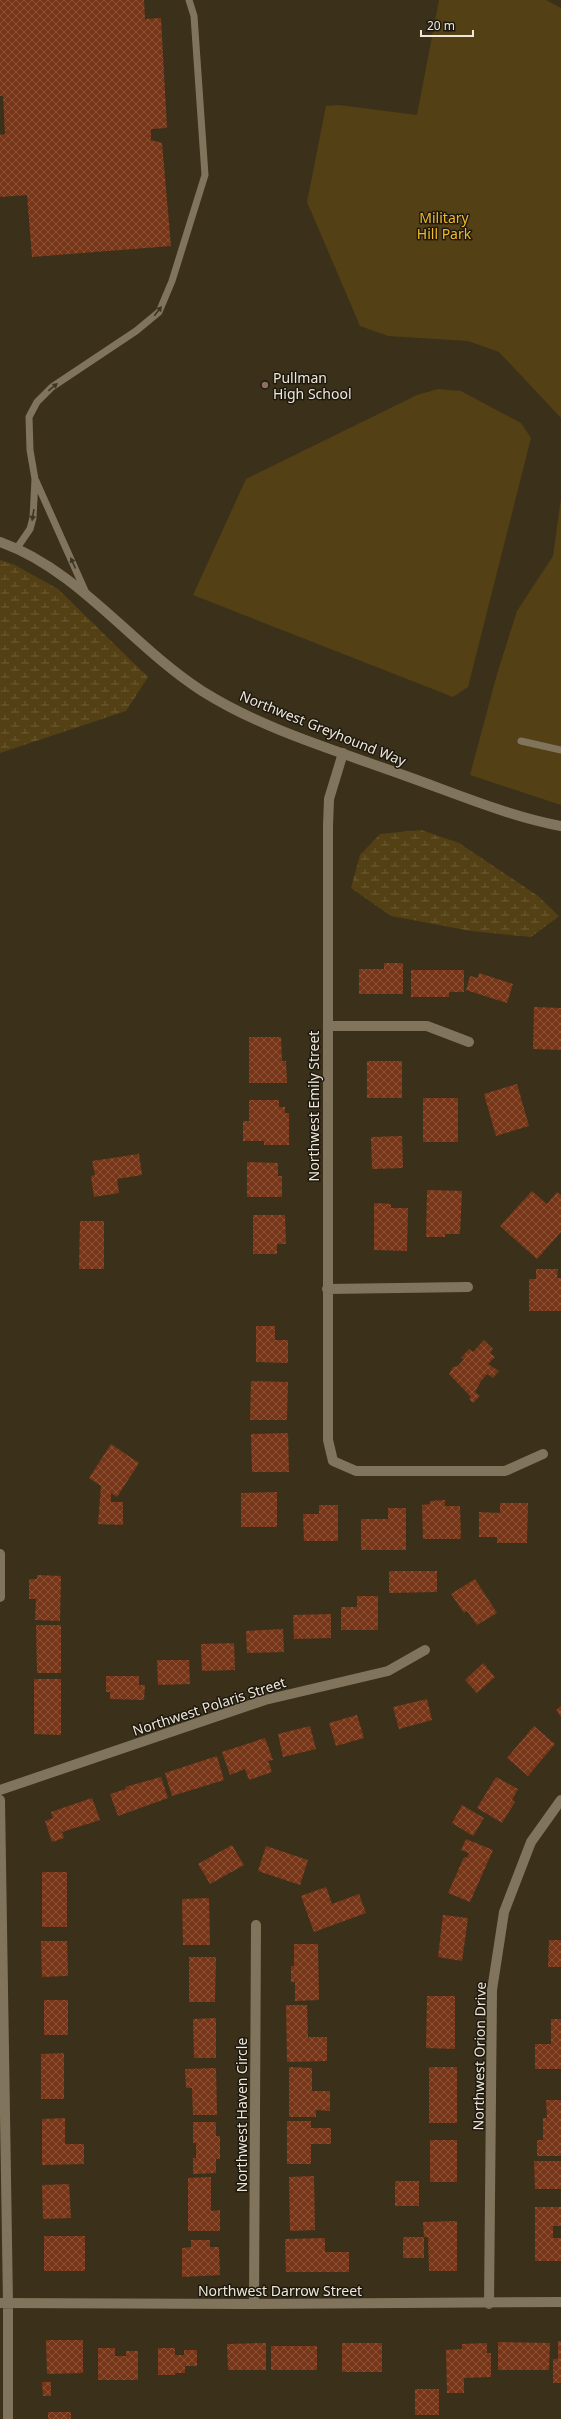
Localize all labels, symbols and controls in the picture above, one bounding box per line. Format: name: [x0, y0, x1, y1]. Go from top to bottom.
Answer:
scale bar: [421, 12, 473, 38]
text: 20 m: [427, 17, 455, 34]
park label: Military Hill Park: [417, 208, 472, 243]
one-way arrow: [154, 306, 162, 316]
place label: Pullman High School: [273, 368, 352, 403]
marker: Pullman High School: [260, 380, 270, 390]
one-way arrow: [48, 383, 58, 391]
one-way arrow: [30, 509, 36, 522]
one-way arrow: [69, 556, 75, 568]
street label: Northwest Greyhound Way: [237, 686, 410, 770]
street label: Northwest Emily Street: [304, 1031, 323, 1181]
street label: Northwest Polaris Street: [130, 1672, 288, 1740]
street label: Northwest Orion Drive: [468, 1981, 490, 2130]
street label: Northwest Haven Circle: [232, 2038, 251, 2192]
street label: Northwest Darrow Street: [198, 2281, 362, 2300]

